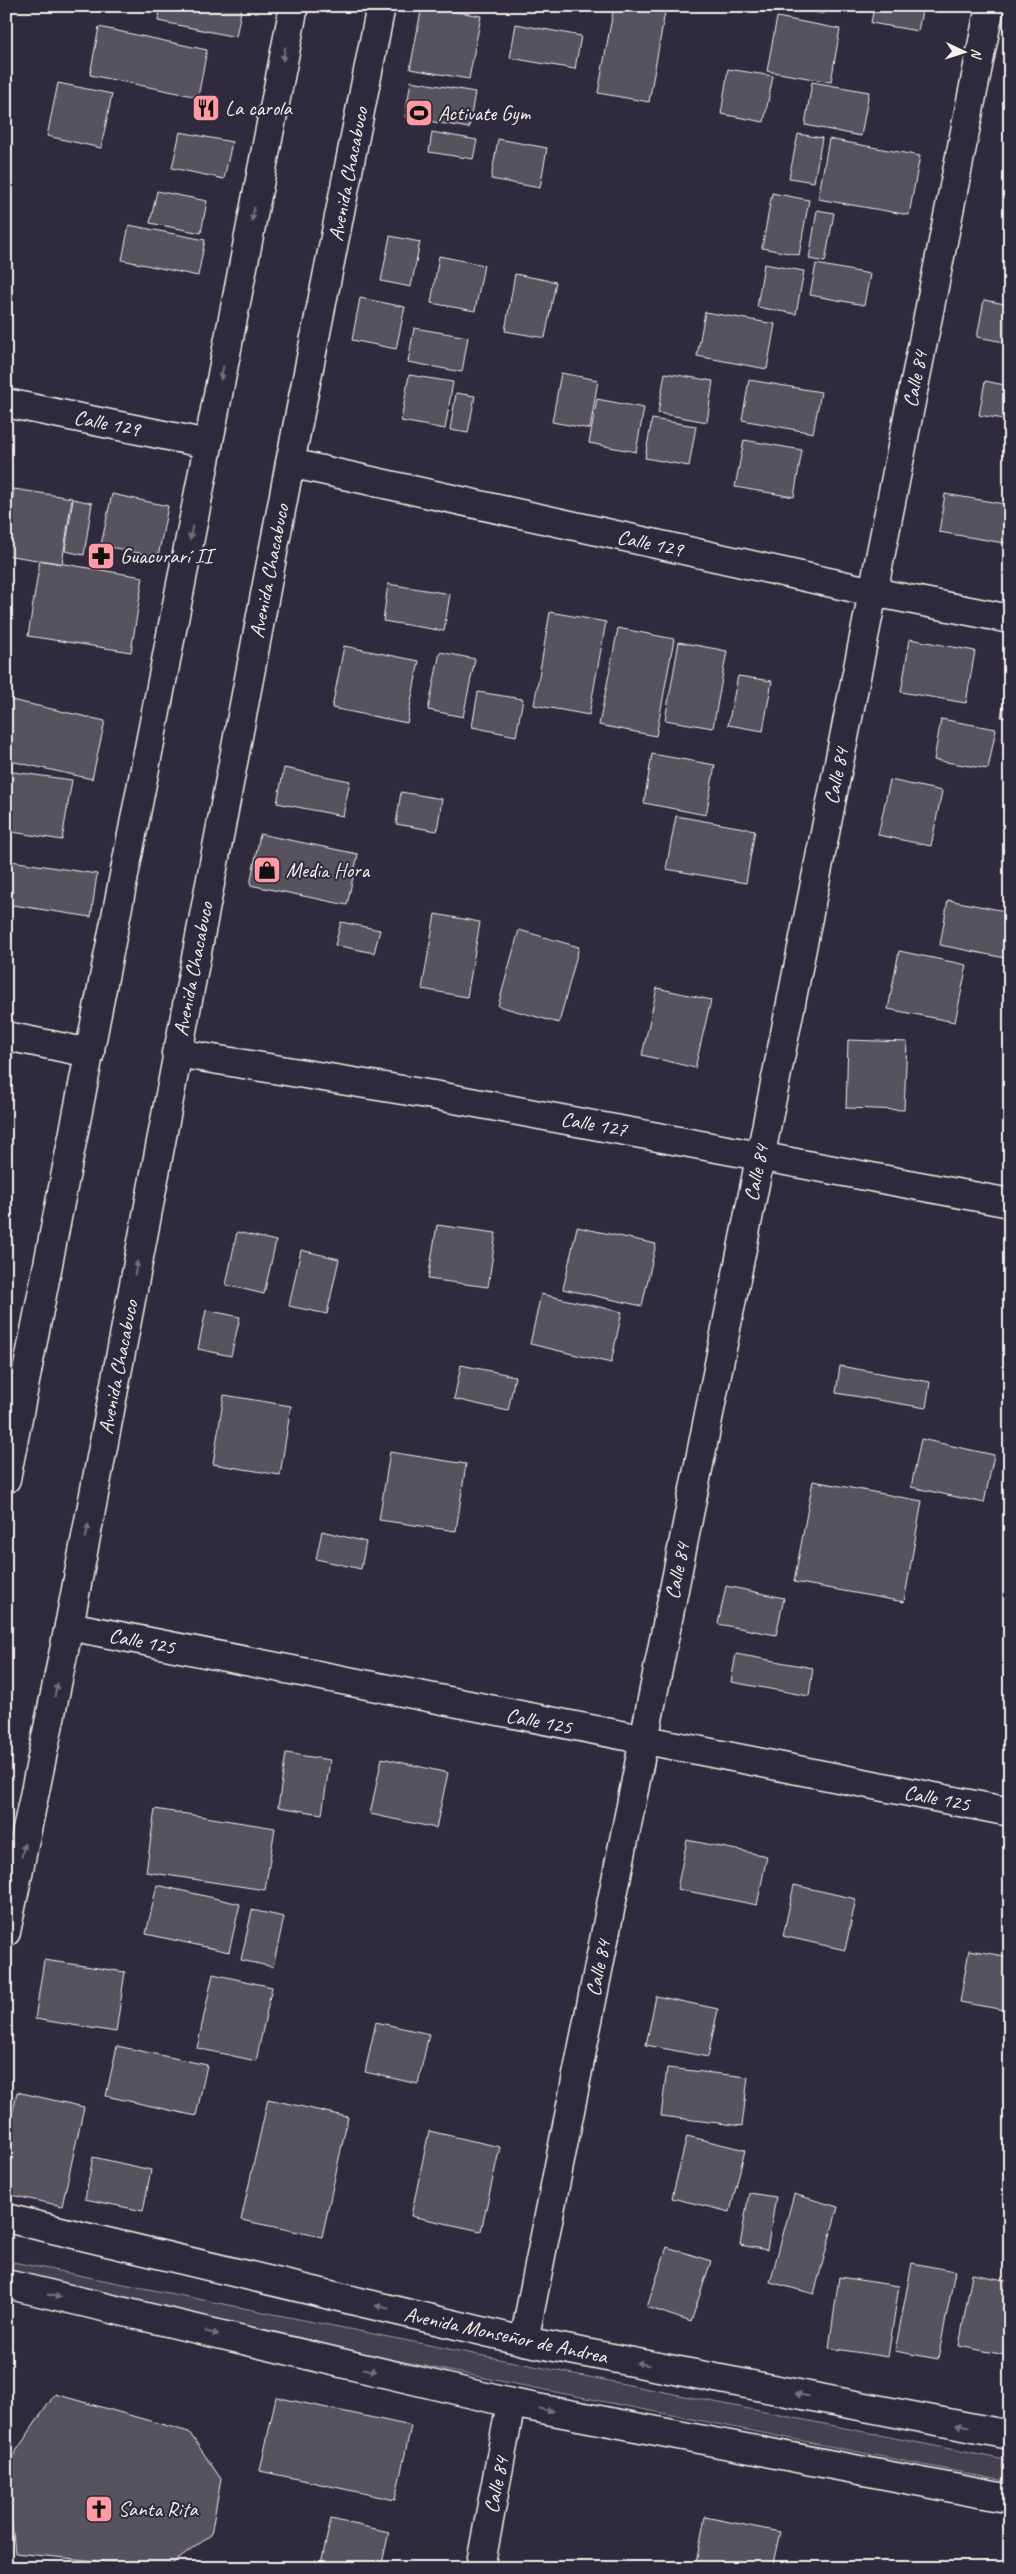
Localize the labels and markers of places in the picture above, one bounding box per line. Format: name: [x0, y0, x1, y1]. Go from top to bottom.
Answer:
restaurant icon: La carola: [191, 93, 221, 123]
place label: La carola: [225, 95, 294, 121]
sports icon: Activate Gym: [404, 98, 434, 128]
place label: Activate Gym: [438, 100, 531, 126]
pharmacy icon: Guacurarí II: [86, 541, 116, 571]
place label: Guacurarí II: [120, 543, 217, 569]
shop icon: Media Hora: [252, 855, 282, 885]
place label: Media Hora: [286, 857, 371, 883]
church icon: Santa Rita: [84, 2494, 114, 2524]
place label: Santa Rita: [118, 2496, 199, 2522]

